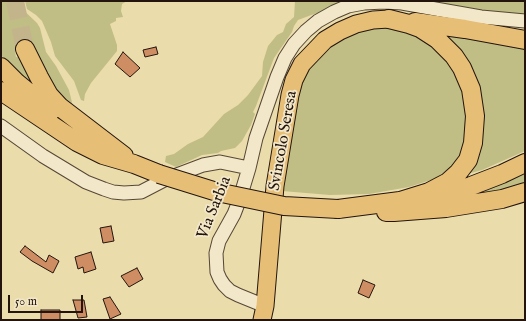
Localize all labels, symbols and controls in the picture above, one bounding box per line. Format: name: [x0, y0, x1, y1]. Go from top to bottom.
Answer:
street label: Svincolo Seresa: [266, 90, 302, 192]
street label: Via Sarbia: [194, 174, 236, 242]
scale bar: [10, 287, 85, 313]
text: 50 m: [15, 294, 37, 309]

